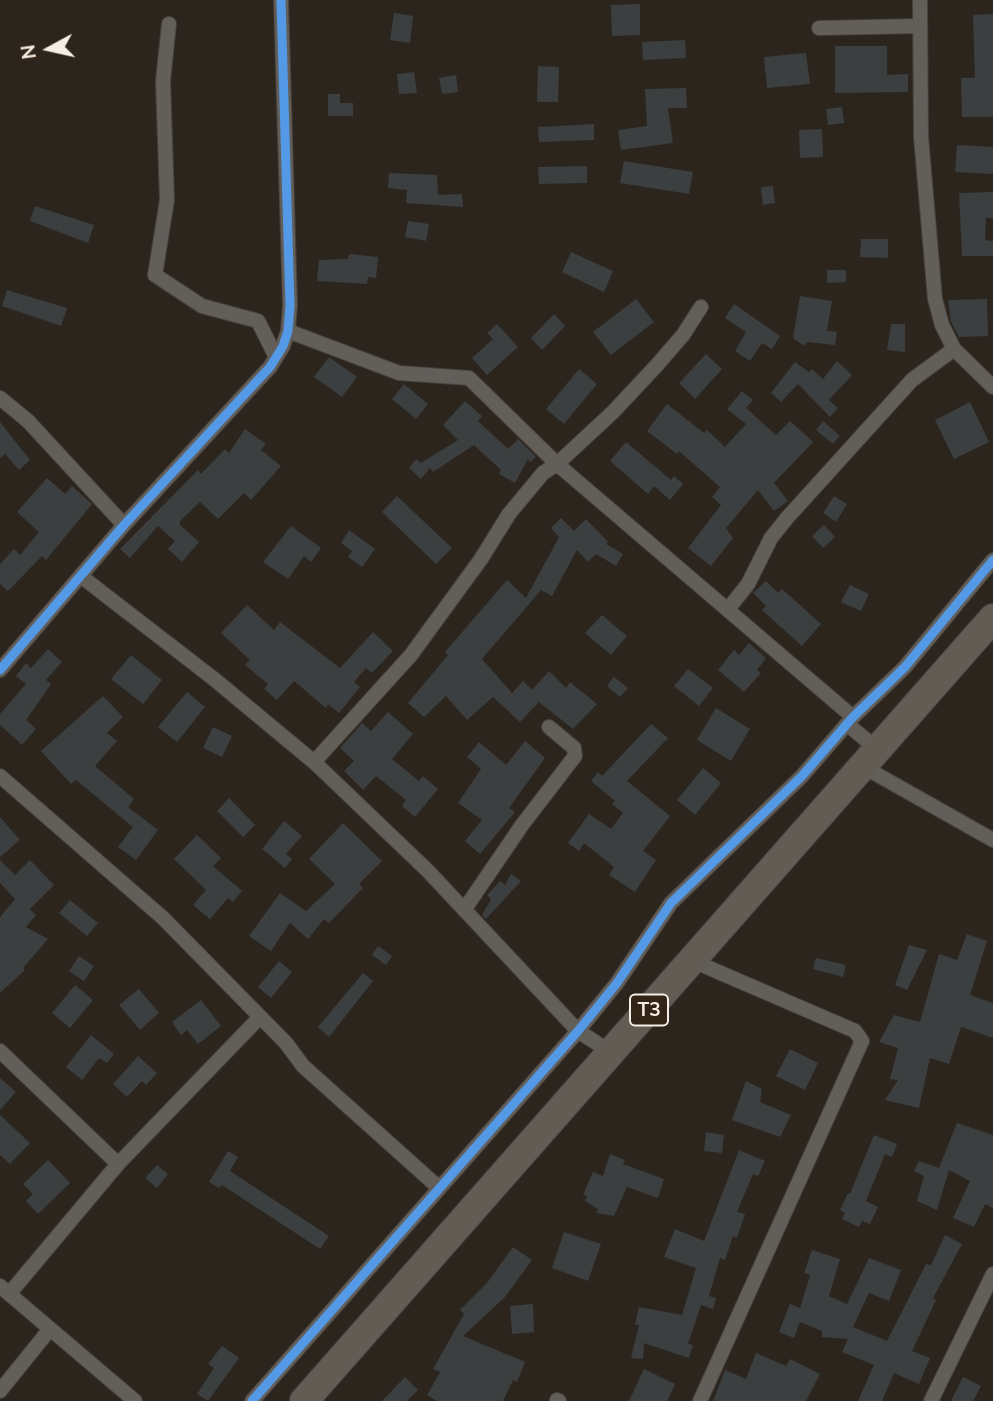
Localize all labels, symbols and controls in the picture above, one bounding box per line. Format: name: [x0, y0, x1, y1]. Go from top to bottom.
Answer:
north arrow: [14, 14, 84, 84]
text: N: [15, 43, 41, 61]
road number: T3: [630, 994, 668, 1026]

